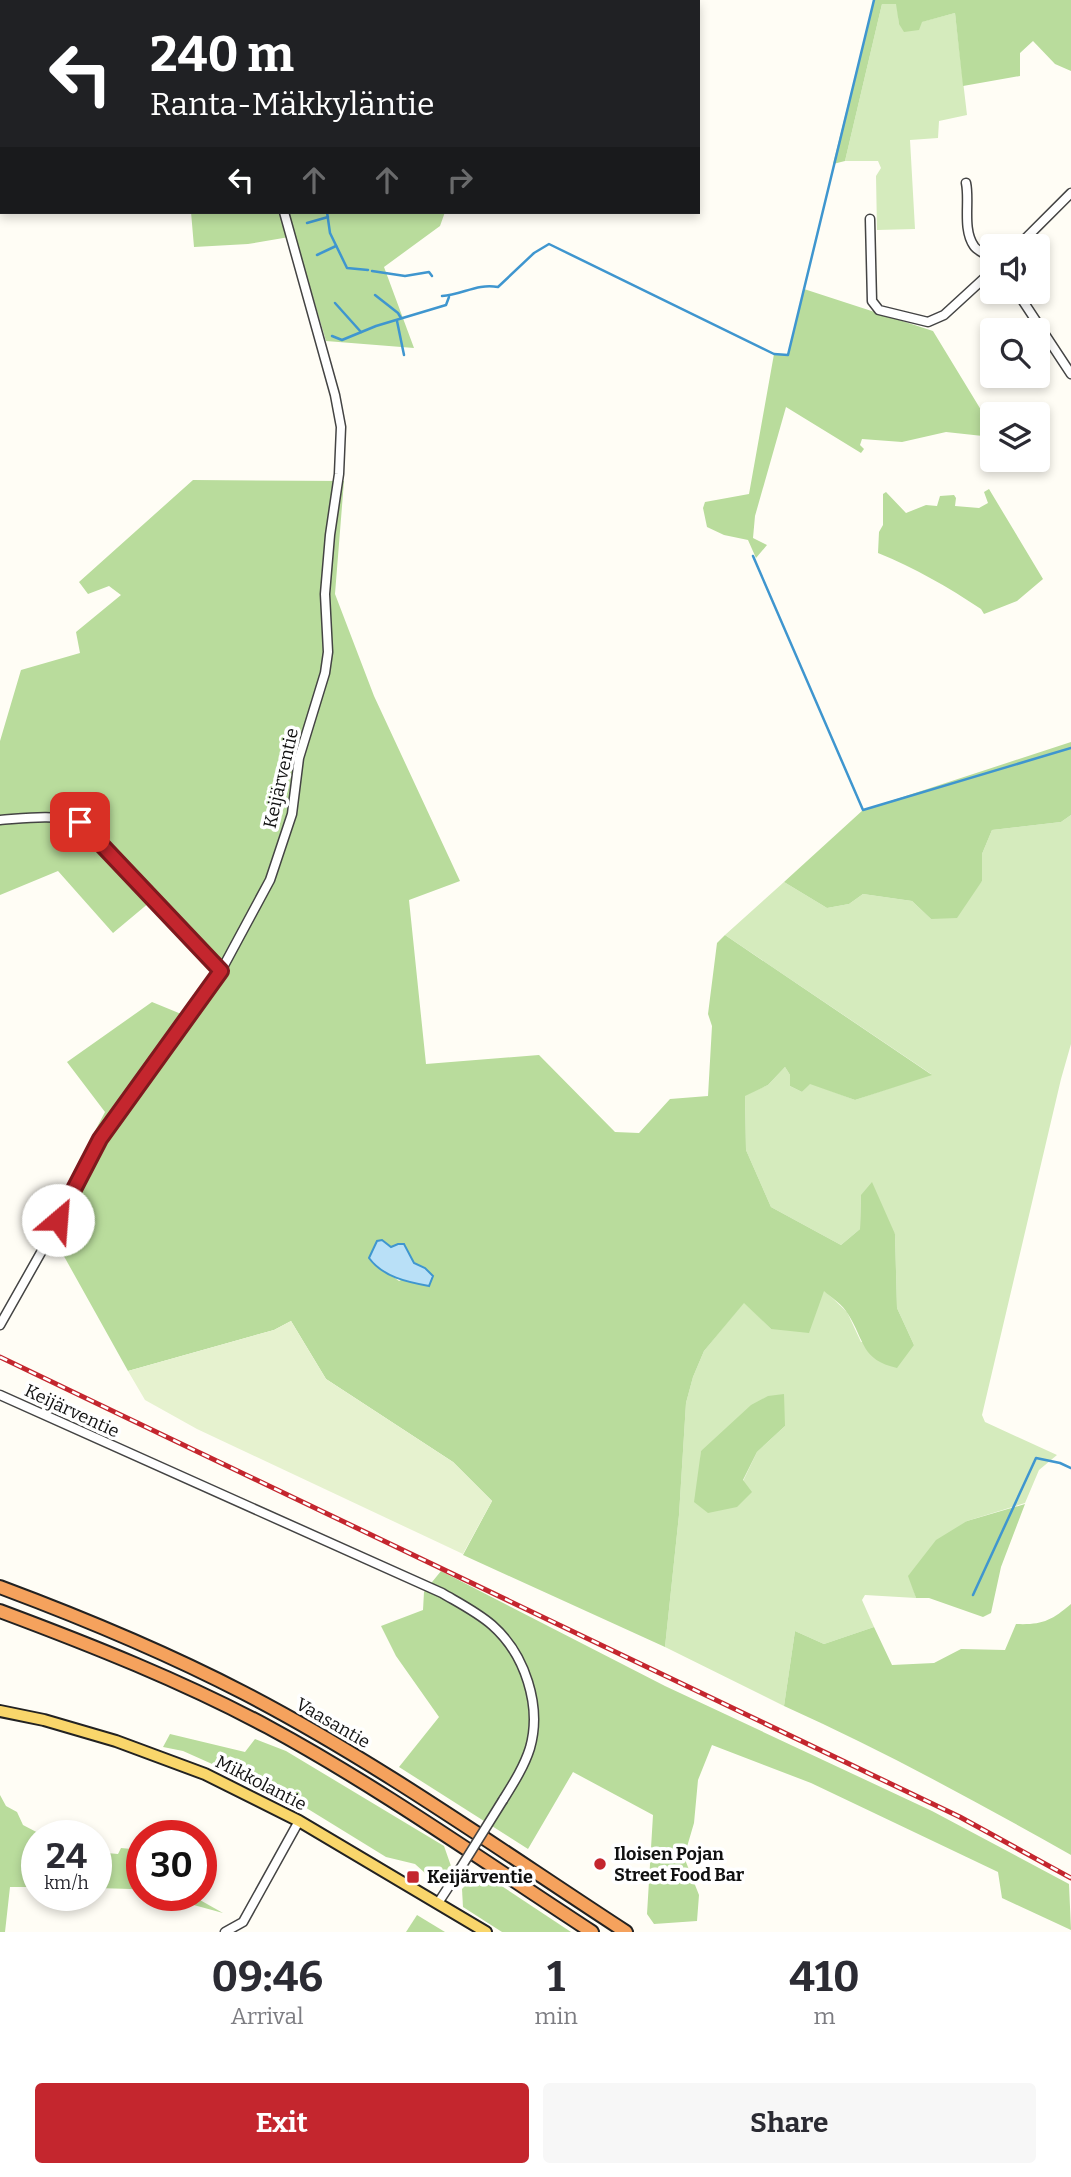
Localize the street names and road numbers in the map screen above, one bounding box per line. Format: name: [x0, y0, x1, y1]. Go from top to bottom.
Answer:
street label: Keijärventie: [259, 726, 303, 830]
street label: Keijärventie: [21, 1379, 123, 1443]
street label: Vaasantie: [292, 1693, 374, 1753]
street label: Mikkolantie: [212, 1751, 310, 1815]

